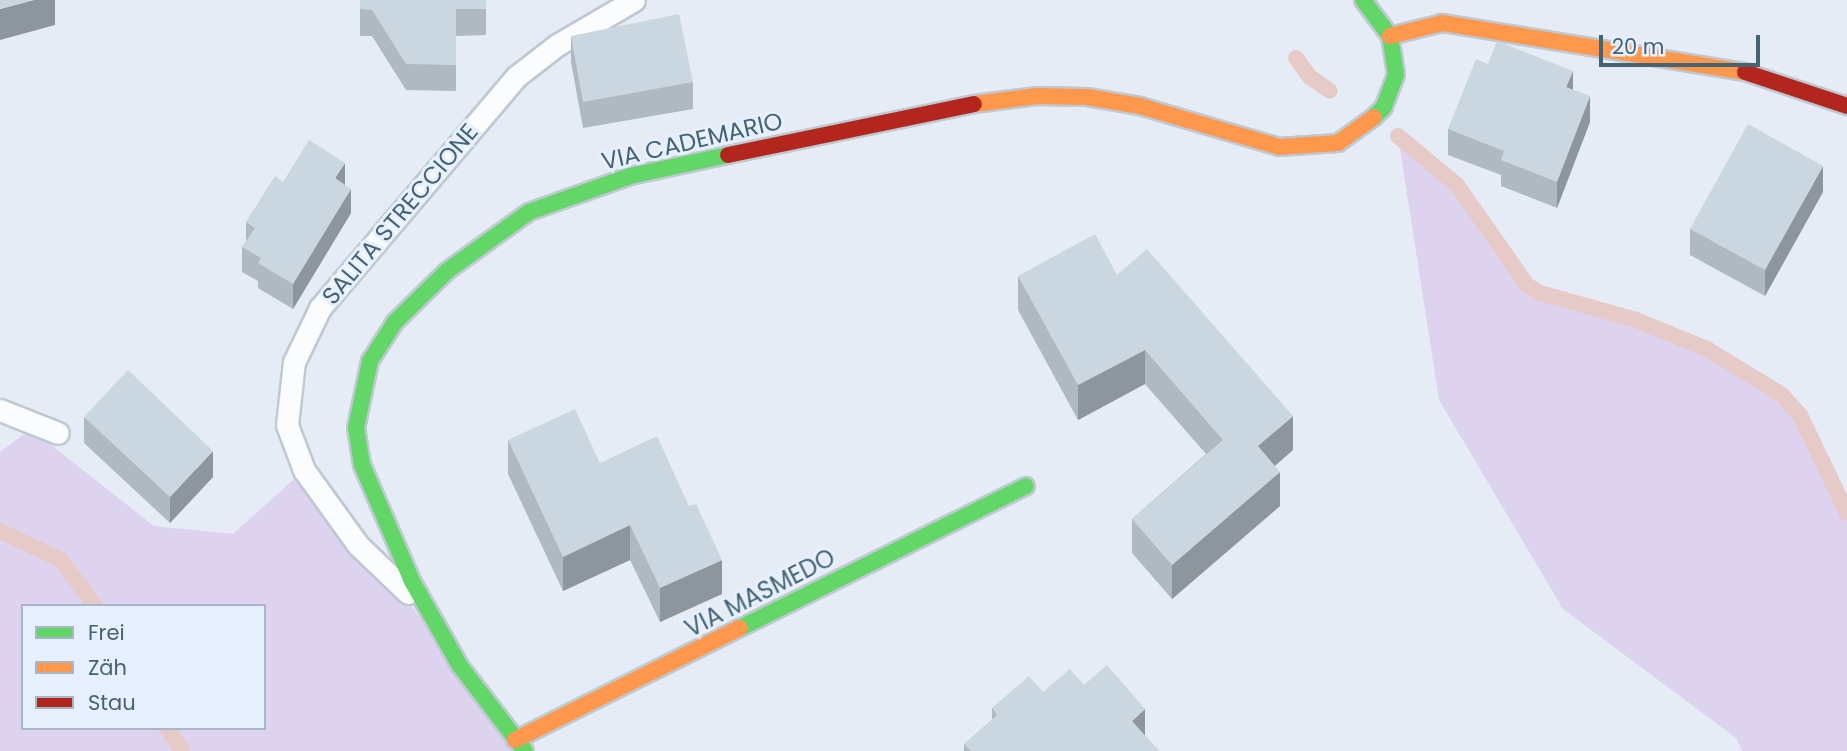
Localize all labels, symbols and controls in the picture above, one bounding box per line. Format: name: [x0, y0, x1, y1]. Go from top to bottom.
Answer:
scale bar: [1602, 21, 1763, 65]
text: 20 m: [1612, 32, 1665, 61]
street label: VIA CADEMARIO: [599, 106, 785, 176]
street label: SALITA STRECCIONE: [316, 118, 484, 310]
street label: VIA MASMEDO: [680, 543, 840, 643]
legend: [21, 604, 266, 730]
text: Frei: [88, 618, 125, 647]
text: Zäh: [88, 653, 127, 682]
text: Stau: [88, 688, 136, 717]

